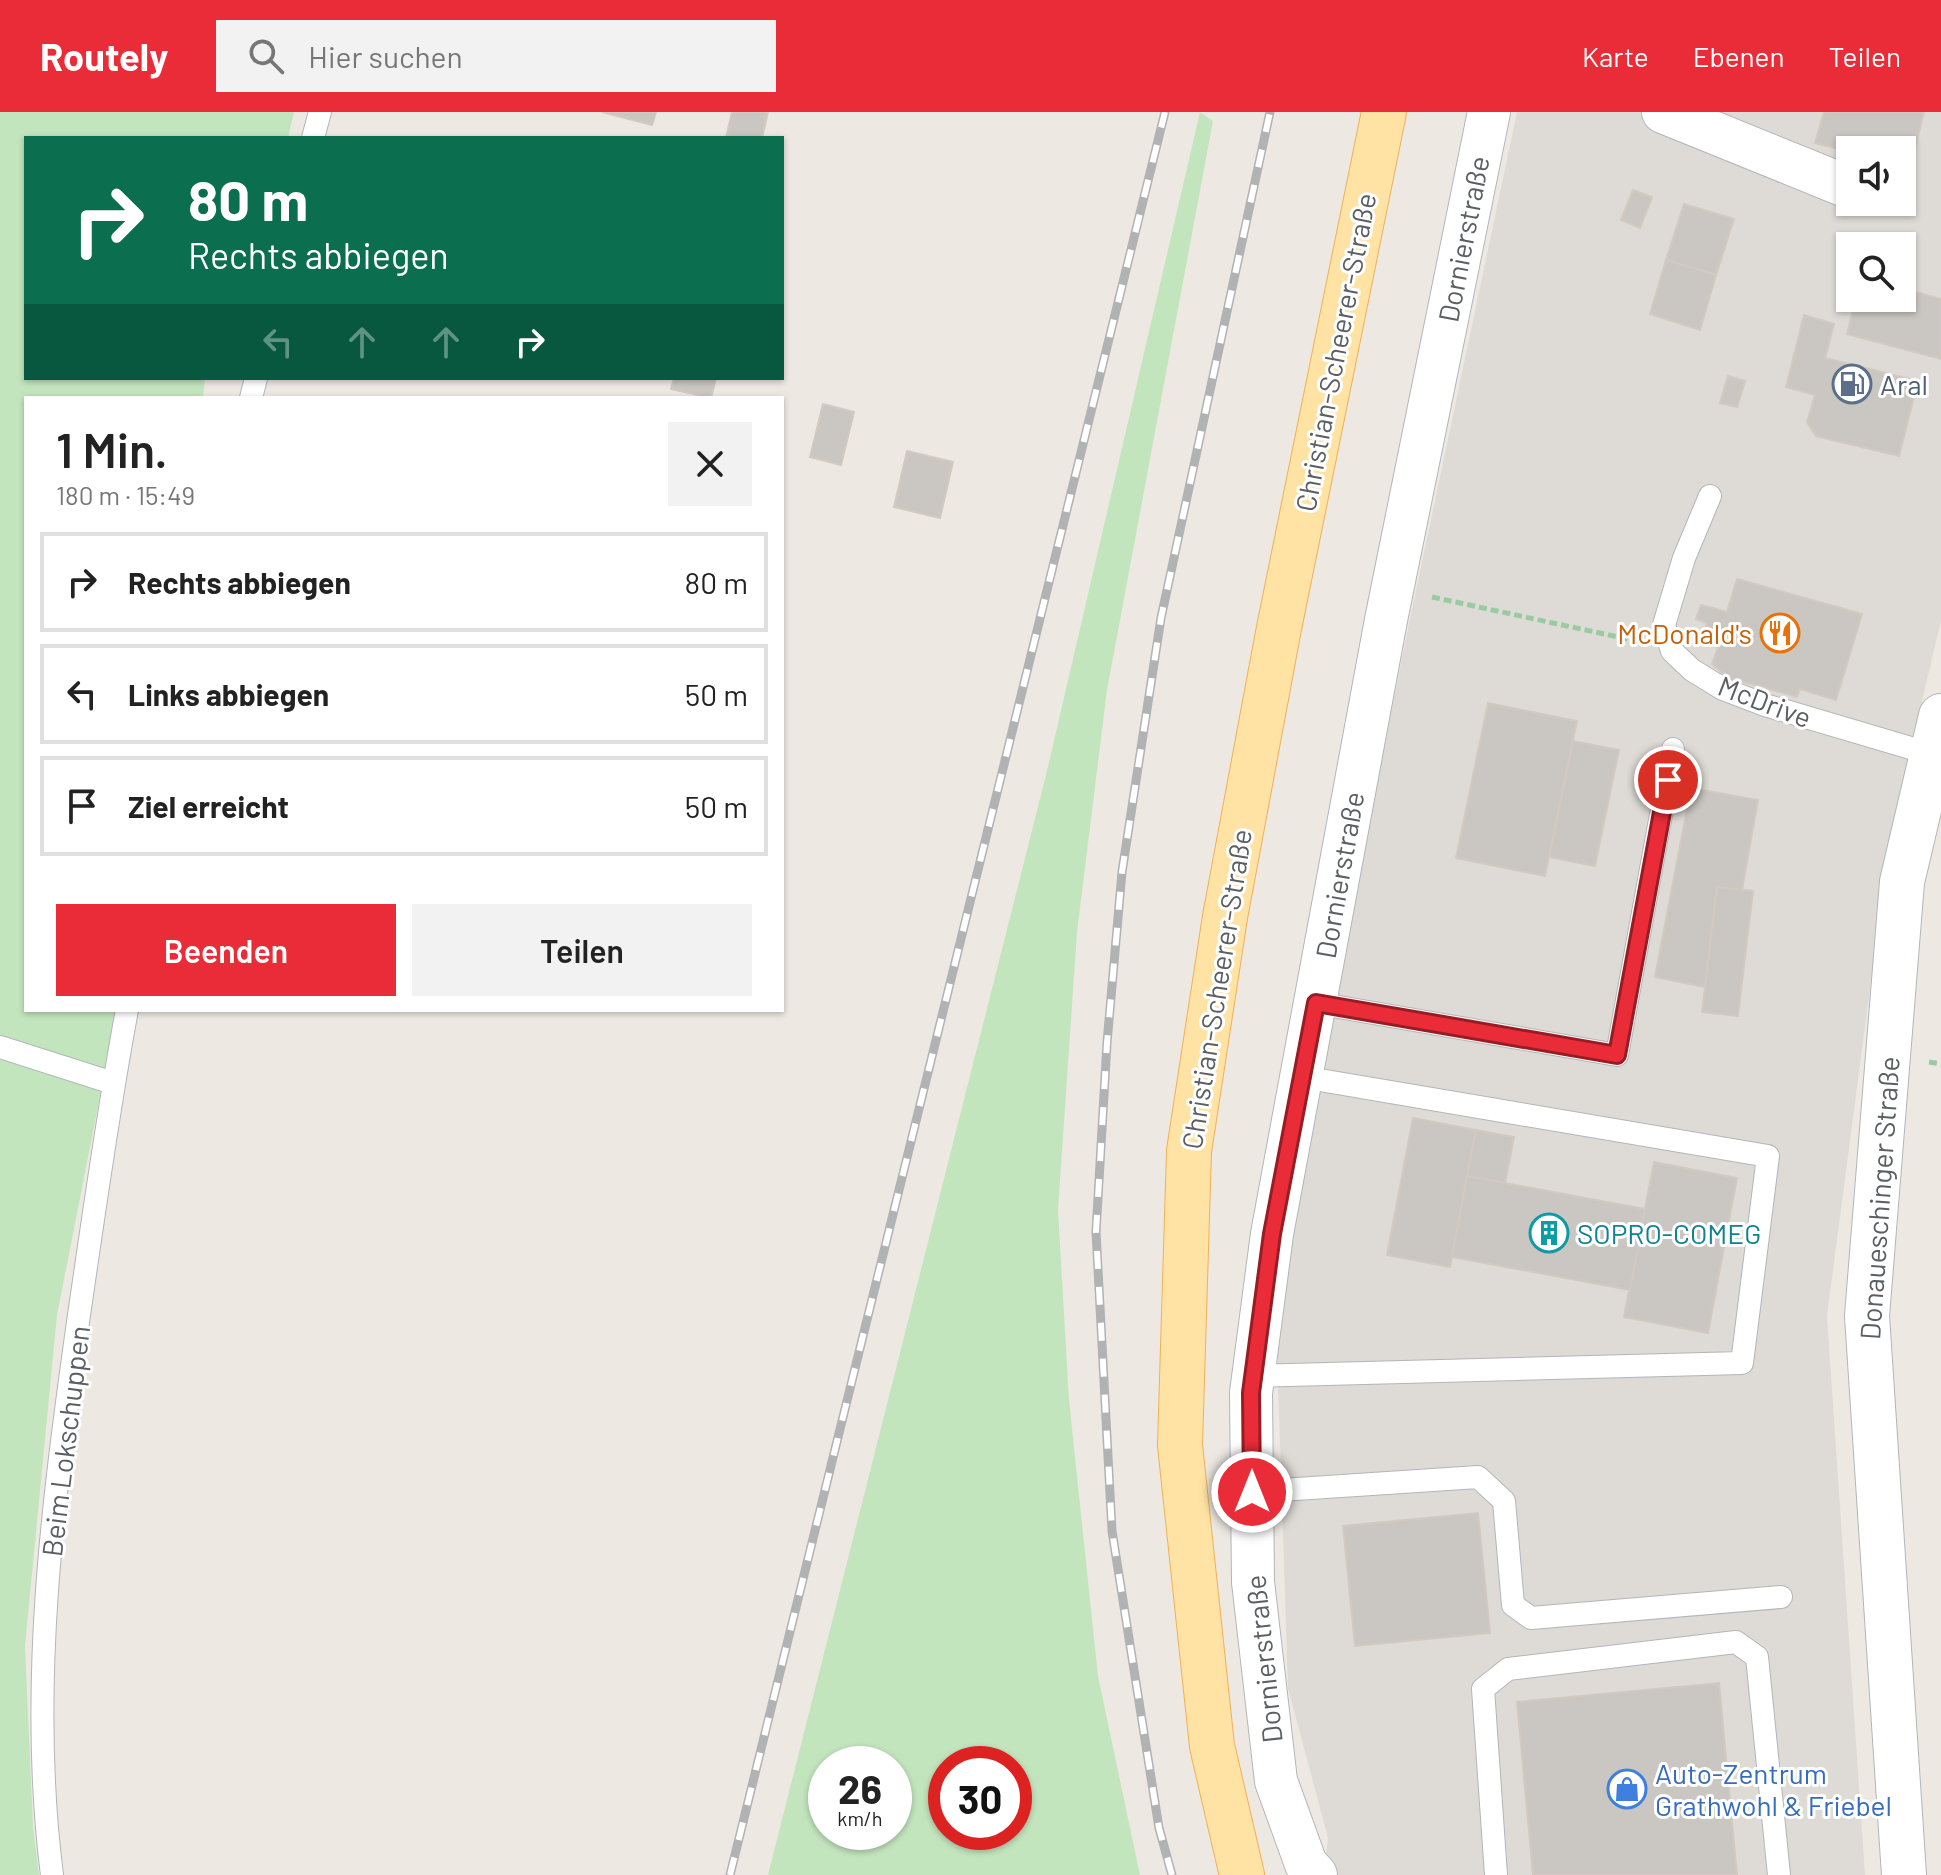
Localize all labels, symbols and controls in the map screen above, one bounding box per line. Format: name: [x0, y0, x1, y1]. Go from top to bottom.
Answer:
search box: [216, 20, 776, 92]
text: Routely: [40, 33, 168, 79]
icon: search: [244, 34, 288, 78]
text: Hier suchen: [308, 38, 463, 74]
text: Karte: [1582, 39, 1649, 73]
text: Ebenen: [1693, 39, 1785, 73]
text: Teilen: [1829, 39, 1901, 73]
map controls: [1836, 136, 1916, 312]
button: sound: [1836, 136, 1916, 216]
street label: Dornierstraße: [1430, 153, 1496, 325]
text: 80 m: [188, 165, 308, 232]
icon: right: [56, 168, 160, 272]
street label: Christian-Scheerer-Straße: [1287, 190, 1383, 514]
button: search: [1836, 232, 1916, 312]
text: Rechts abbiegen: [188, 233, 449, 276]
icon: left: [256, 320, 300, 364]
icon: ahead: [340, 320, 384, 364]
icon: ahead: [424, 320, 468, 364]
icon: right: [508, 320, 552, 364]
fuel station icon: Aral: [1831, 363, 1873, 405]
place label: Aral: [1880, 367, 1928, 401]
text: 1 Min.: [56, 420, 168, 478]
button: close: [668, 422, 752, 506]
text: 180 m · 15:49: [56, 479, 195, 510]
icon: right: [60, 560, 104, 604]
text: Rechts abbiegen: [128, 564, 351, 600]
text: 80 m: [685, 564, 748, 600]
restaurant icon: McDonald's: [1759, 612, 1801, 654]
place label: McDonald's: [1617, 616, 1752, 650]
street label: McDrive: [1714, 668, 1816, 734]
icon: left: [60, 672, 104, 716]
text: Links abbiegen: [128, 676, 329, 712]
text: 50 m: [685, 676, 748, 712]
pin: [1634, 746, 1702, 814]
icon: arrive: [1646, 758, 1690, 802]
icon: arrive: [60, 784, 104, 828]
text: Ziel erreicht: [128, 788, 289, 824]
text: 50 m: [685, 788, 748, 824]
street label: Dornierstraße: [1308, 789, 1370, 961]
street label: Christian-Scheerer-Straße: [1174, 827, 1258, 1151]
button: Beenden: [56, 904, 396, 996]
button: Teilen: [412, 904, 752, 996]
street label: Donaueschinger Straße: [1852, 1055, 1906, 1341]
building icon: SOPRO-COMEG: [1528, 1212, 1570, 1254]
place label: SOPRO-COMEG: [1577, 1216, 1761, 1250]
street label: Beim Lokschuppen: [34, 1324, 96, 1558]
position arrow: [1210, 1450, 1294, 1534]
street label: Dornierstraße: [1237, 1573, 1289, 1745]
speed limit sign: 30: [928, 1746, 1032, 1850]
place label: Auto-Zentrum Grathwohl & Friebel: [1655, 1756, 1892, 1822]
text: 26: [838, 1764, 882, 1812]
shop icon: Auto-Zentrum Grathwohl & Friebel: [1606, 1768, 1648, 1810]
text: km/h: [837, 1806, 883, 1830]

